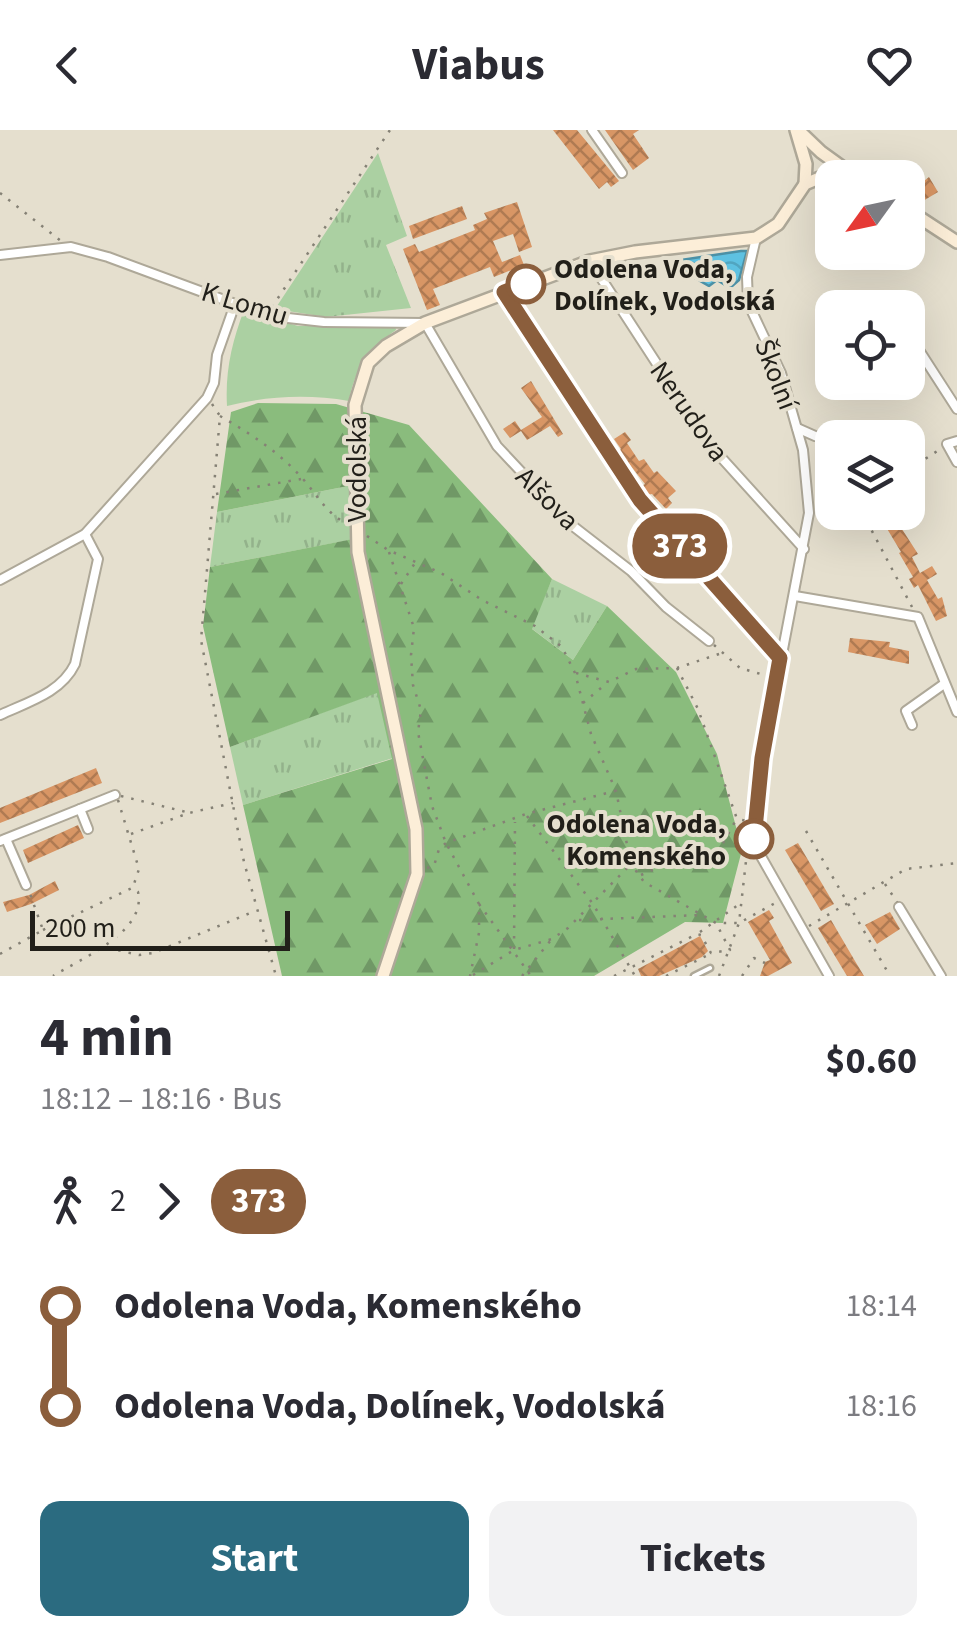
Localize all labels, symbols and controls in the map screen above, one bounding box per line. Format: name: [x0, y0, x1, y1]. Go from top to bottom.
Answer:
text: Viabus: [412, 33, 545, 97]
icon: back: [40, 38, 95, 93]
icon: heart: [862, 38, 917, 93]
north arrow: [815, 160, 925, 270]
map controls: [815, 160, 925, 530]
place label: Odolena Voda, Dolínek, Vodolská: [554, 249, 775, 321]
marker: Odolena Voda, Dolínek, Vodolská: [507, 265, 545, 303]
street label: K Lomu: [196, 272, 293, 336]
button: locate: [815, 290, 925, 400]
street label: Školní: [744, 333, 808, 417]
street label: Nerudova: [640, 353, 738, 470]
street label: Vodolská: [337, 416, 377, 522]
button: layers: [815, 420, 925, 530]
street label: Alšova: [506, 458, 588, 540]
line badge: 373: [622, 514, 738, 578]
text: 373: [652, 521, 708, 571]
place label: Odolena Voda, Komenského: [547, 804, 726, 876]
marker: Odolena Voda, Komenského: [735, 820, 773, 858]
scale bar: [30, 906, 290, 950]
text: 200 m: [45, 908, 116, 948]
text: 4 min: [40, 999, 174, 1077]
text: $0.60: [825, 1034, 917, 1088]
text: 18:12 – 18:16 · Bus: [40, 1076, 282, 1122]
icon: walk: [40, 1174, 95, 1229]
icon: forward: [141, 1174, 196, 1229]
text: 373: [231, 1176, 286, 1226]
text: 2: [110, 1178, 126, 1224]
text: Odolena Voda, Komenského: [114, 1279, 582, 1333]
text: 18:14: [845, 1283, 917, 1329]
text: Odolena Voda, Dolínek, Vodolská: [114, 1379, 666, 1433]
text: 18:16: [845, 1383, 917, 1429]
button: Start: [40, 1501, 469, 1616]
button: Tickets: [489, 1501, 917, 1616]

